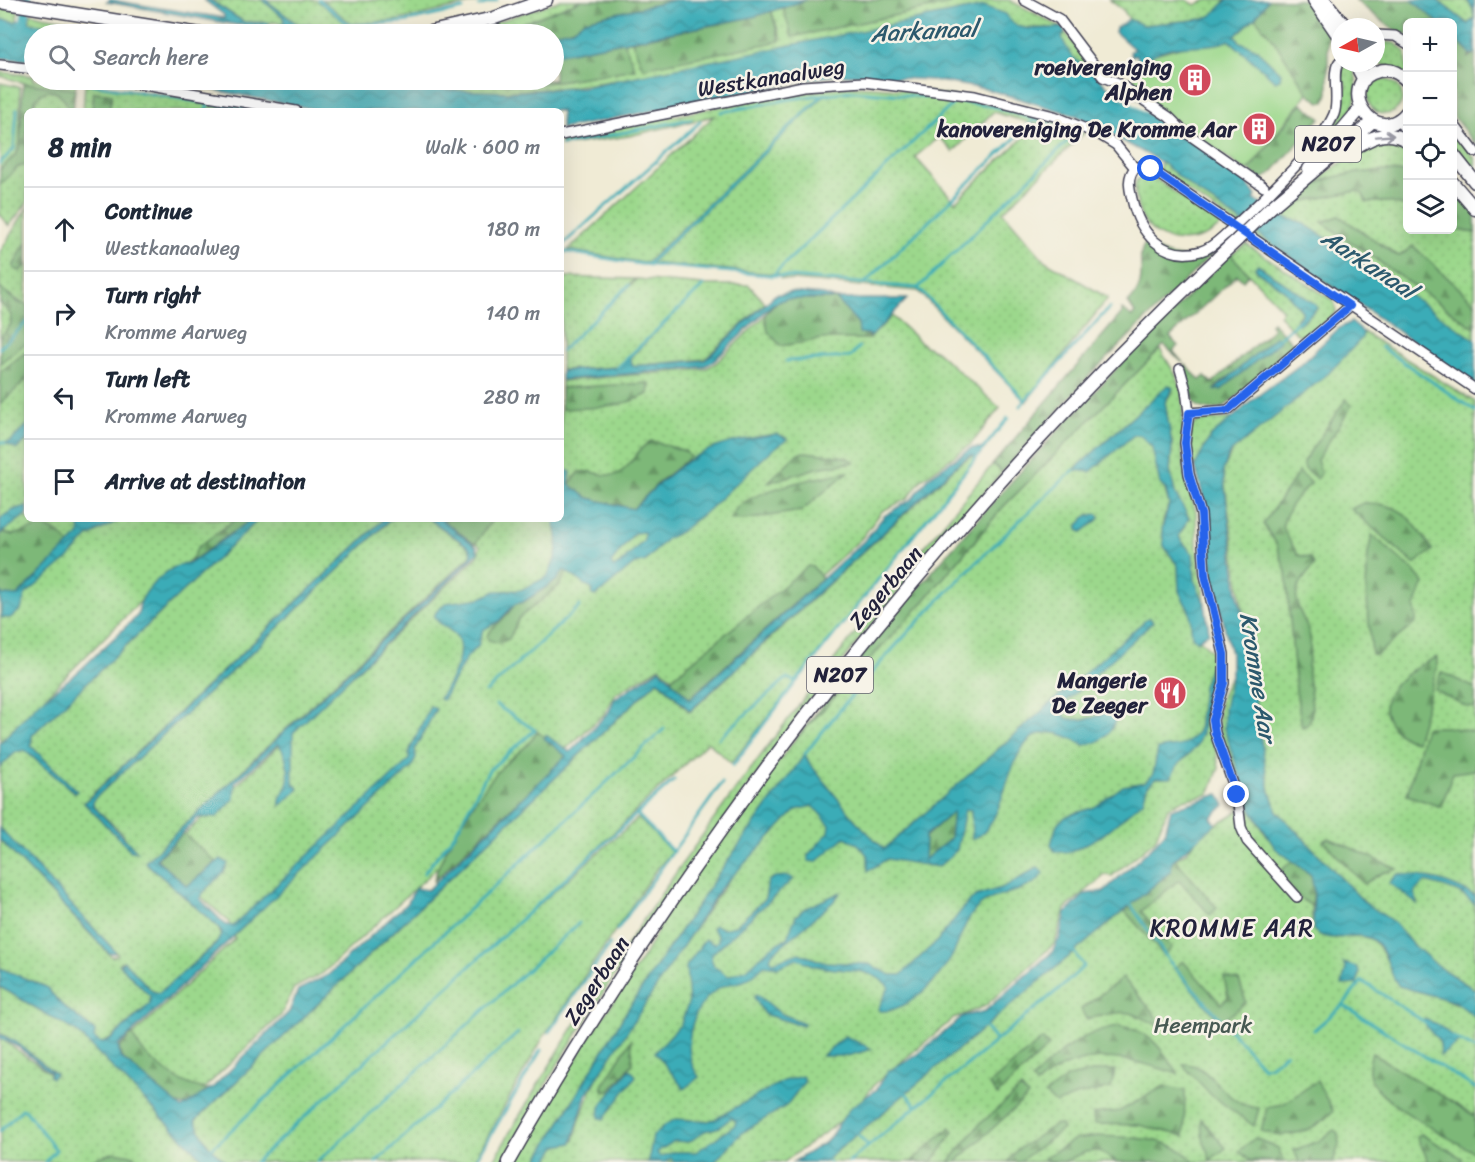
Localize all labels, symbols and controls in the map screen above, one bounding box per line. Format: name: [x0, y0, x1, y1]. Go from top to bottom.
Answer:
water label: Aarkanaal: [869, 7, 983, 55]
north arrow: [1331, 18, 1385, 72]
map controls: [1403, 18, 1457, 234]
button: +: [1403, 18, 1457, 72]
search box: [24, 24, 564, 90]
text: Search here: [93, 38, 209, 77]
icon: search: [45, 41, 78, 74]
street label: Westkanaalweg: [695, 47, 848, 108]
place label: roeivereniging Alphen: [1033, 48, 1172, 112]
building icon: roeivereniging Alphen: [1177, 62, 1213, 98]
button: −: [1403, 72, 1457, 126]
place label: kanovereniging De Kromme Aar: [936, 110, 1238, 149]
building icon: kanovereniging De Kromme Aar: [1241, 111, 1277, 147]
text: 8 min: [48, 124, 112, 170]
road number: N207: [1295, 126, 1361, 162]
button: locate: [1403, 126, 1457, 180]
text: Walk · 600 m: [425, 130, 540, 165]
one-way arrow: [1374, 130, 1394, 141]
route start: [1137, 155, 1163, 181]
button: layers: [1403, 180, 1457, 234]
text: Continue: [105, 192, 193, 231]
text: 180 m: [486, 212, 540, 247]
icon: ahead: [48, 213, 81, 246]
water label: Aarkanaal: [1312, 217, 1429, 313]
text: Westkanaalweg: [105, 231, 240, 266]
text: Turn right: [105, 276, 200, 315]
text: 140 m: [486, 296, 540, 331]
icon: right: [48, 297, 81, 330]
text: Kromme Aarweg: [105, 315, 247, 350]
text: Turn left: [105, 360, 190, 399]
text: 280 m: [483, 380, 540, 415]
icon: left: [48, 381, 81, 414]
text: Kromme Aarweg: [105, 399, 247, 434]
text: Arrive at destination: [105, 462, 306, 501]
icon: arrive: [48, 465, 81, 498]
street label: Zegerbaan: [838, 536, 933, 638]
water label: Kromme Aar: [1227, 610, 1290, 748]
road number: N207: [807, 657, 873, 693]
place label: Mangerie De Zeeger: [1052, 661, 1149, 725]
restaurant icon: Mangerie De Zeeger: [1152, 675, 1188, 711]
route end: [1223, 781, 1249, 807]
district label: KROMME AAR: [1150, 907, 1314, 949]
street label: Zegerbaan: [553, 927, 640, 1033]
park label: Heempark: [1154, 1006, 1253, 1045]

